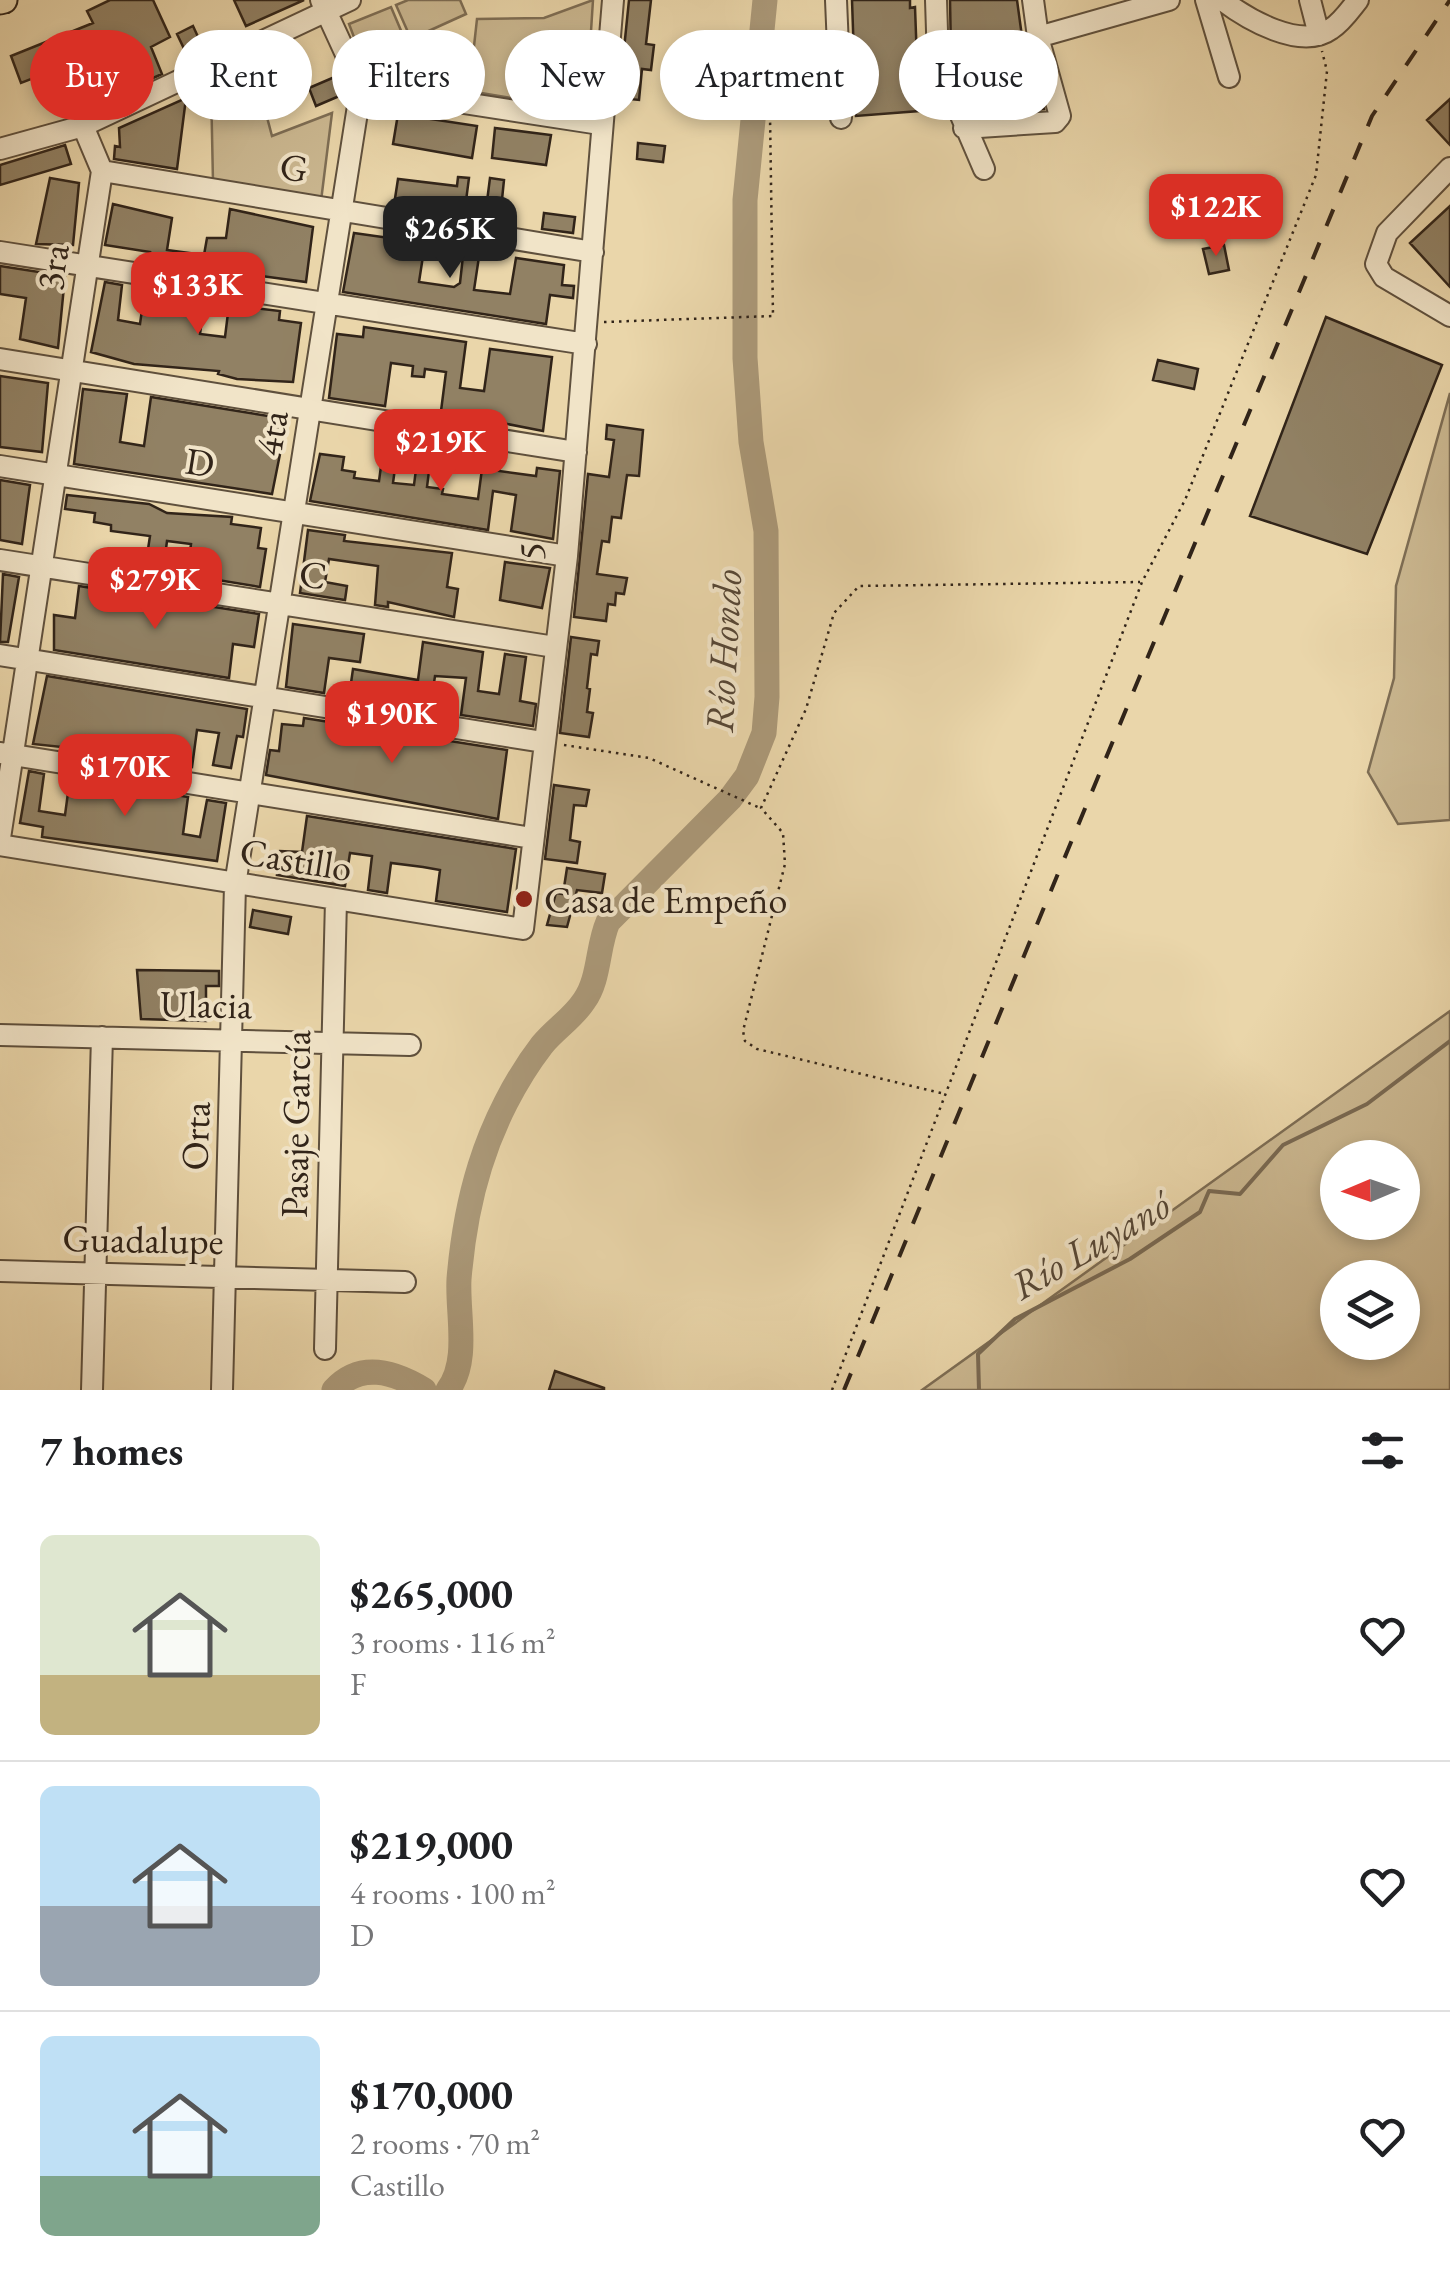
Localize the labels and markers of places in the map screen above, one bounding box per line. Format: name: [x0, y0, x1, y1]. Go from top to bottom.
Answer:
pin: $122K: [1146, 174, 1286, 259]
pin: $265K: [380, 196, 520, 281]
pin: $133K: [128, 252, 268, 337]
pin: $219K: [371, 409, 511, 494]
pin: $279K: [85, 547, 225, 632]
pin: $190K: [322, 681, 462, 766]
pin: $170K: [55, 734, 195, 819]
place label: Casa de Empeño: [544, 875, 787, 924]
marker: Casa de Empeño: [513, 888, 535, 910]

